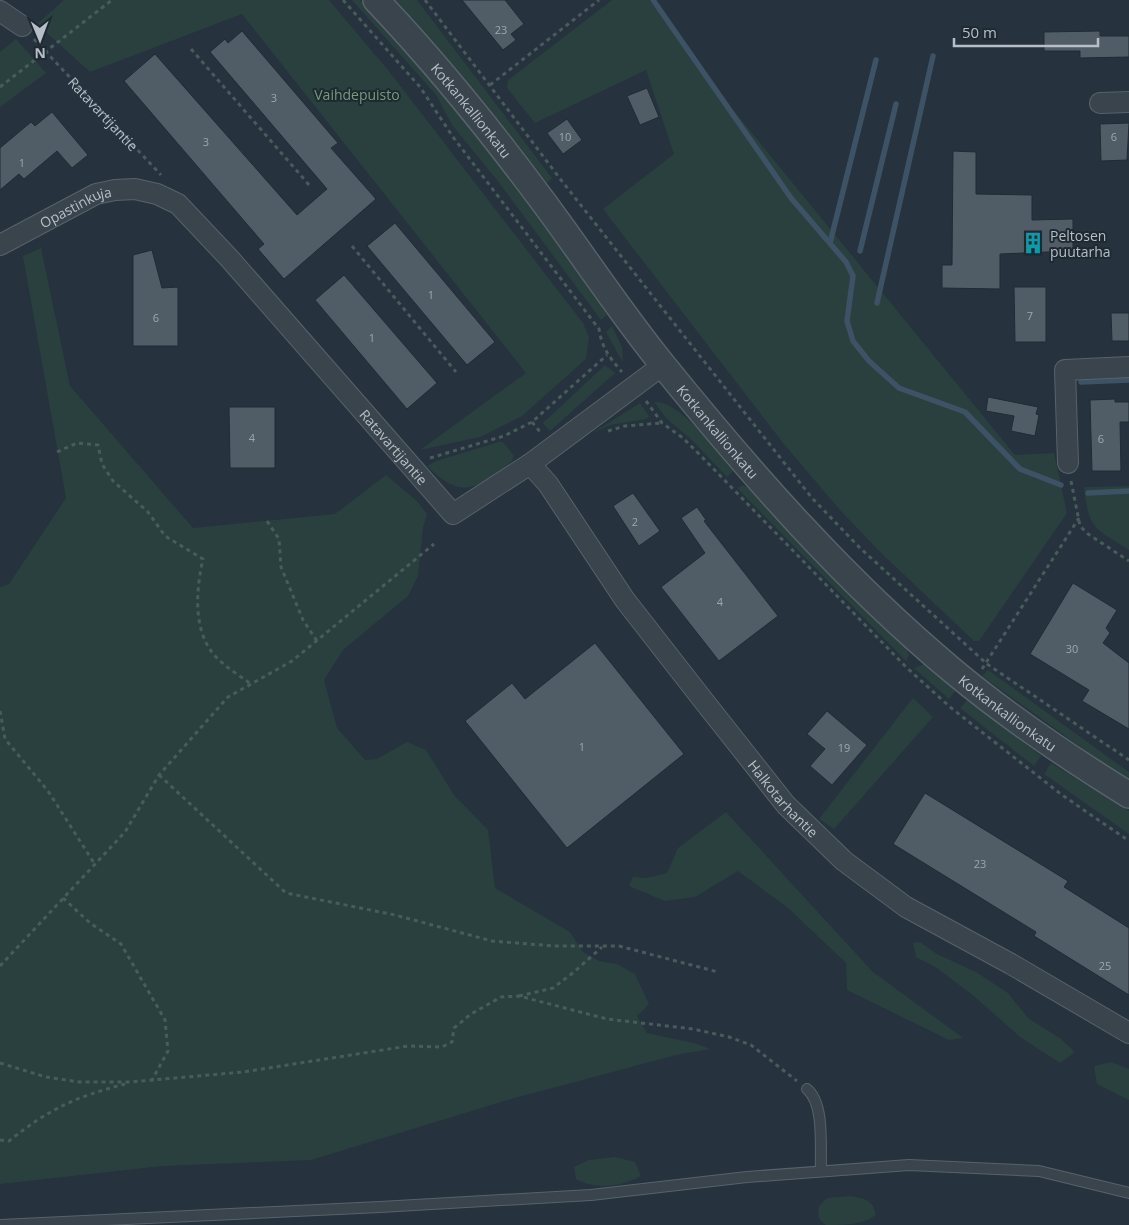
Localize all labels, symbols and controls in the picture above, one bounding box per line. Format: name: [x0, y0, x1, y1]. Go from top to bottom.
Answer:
north arrow: [15, 15, 65, 65]
scale bar: [954, 15, 1098, 47]
house number: 23: [495, 22, 507, 37]
text: 50 m: [962, 22, 997, 42]
text: N: [34, 44, 46, 63]
street label: Kotkankallionkatu: [427, 59, 516, 162]
street label: Ratavartijantie: [64, 72, 143, 155]
park label: Vaihdepuisto: [314, 85, 400, 104]
house number: 3: [271, 90, 277, 105]
house number: 10: [559, 129, 571, 144]
house number: 6: [1111, 129, 1117, 144]
house number: 3: [203, 134, 209, 149]
house number: 1: [19, 155, 25, 170]
street label: Opastinkuja: [36, 182, 113, 232]
place label: Peltosen puutarha: [1050, 226, 1111, 261]
building icon: Peltosen puutarha: [1020, 230, 1046, 256]
house number: 1: [428, 287, 434, 302]
house number: 7: [1027, 308, 1033, 323]
house number: 6: [153, 310, 159, 325]
house number: 1: [369, 330, 375, 345]
street label: Kotkankallionkatu: [673, 380, 763, 482]
street label: Ratavartijantie: [356, 405, 433, 489]
house number: 4: [249, 430, 256, 445]
house number: 6: [1098, 431, 1104, 446]
house number: 2: [632, 514, 638, 529]
house number: 4: [717, 594, 724, 609]
house number: 30: [1066, 641, 1078, 656]
street label: Kotkankallionkatu: [955, 670, 1061, 755]
house number: 1: [579, 739, 585, 754]
house number: 19: [838, 740, 850, 755]
street label: Halkotarhantie: [744, 756, 823, 841]
house number: 23: [974, 856, 986, 871]
house number: 25: [1099, 958, 1111, 973]

